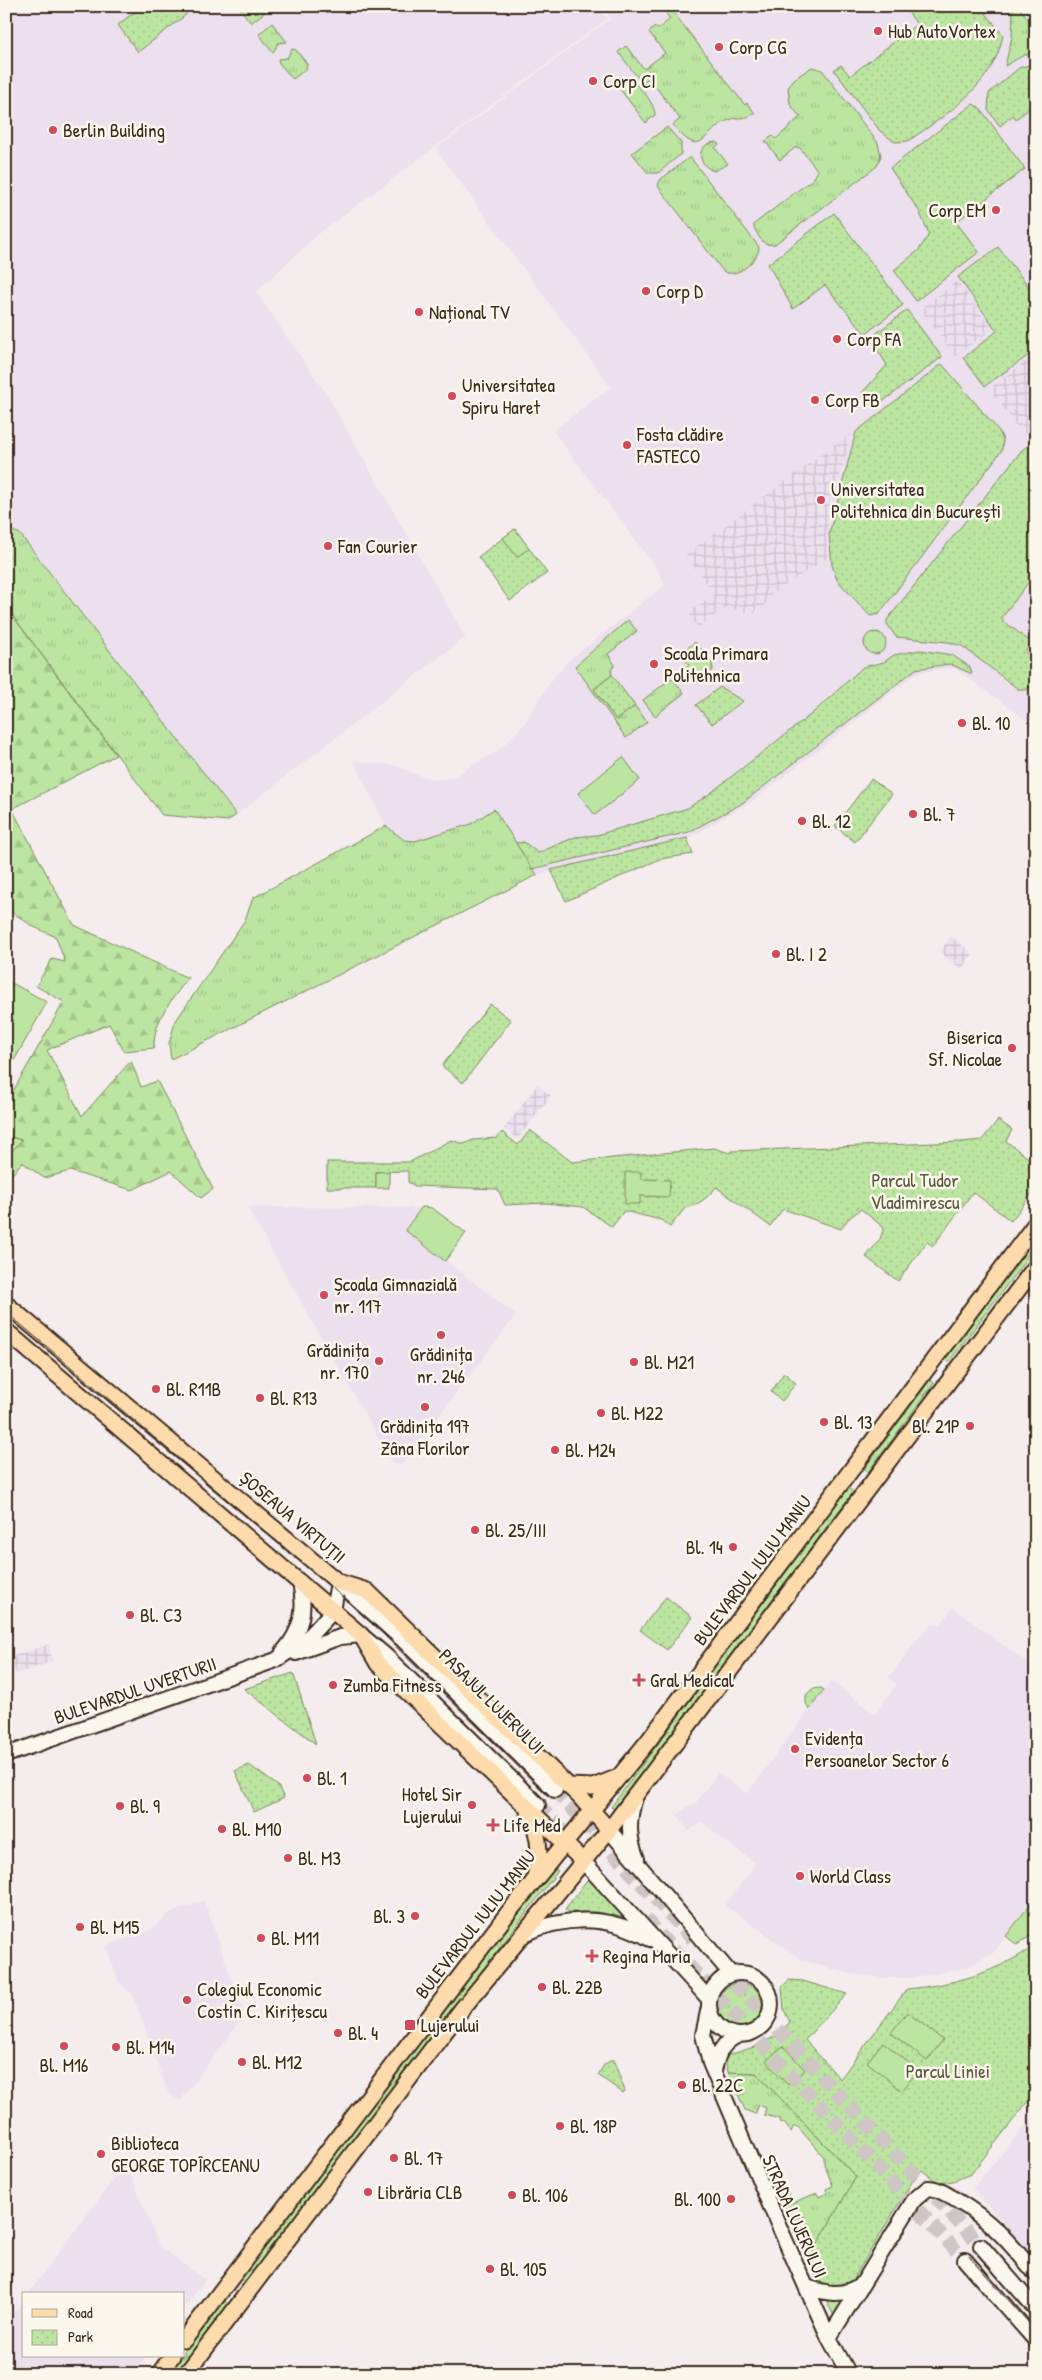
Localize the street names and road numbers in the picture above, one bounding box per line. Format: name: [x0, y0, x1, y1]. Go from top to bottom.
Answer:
street label: ȘOSEAUA VIRTUȚII: [235, 1465, 351, 1569]
street label: BULEVARDUL IULIU MANIU: [687, 1490, 817, 1650]
street label: PASAJUL LUJERULUI: [434, 1643, 550, 1759]
street label: BULEVARDUL UVERTURII: [50, 1650, 220, 1730]
street label: BULEVARDUL IULIU MANIU: [409, 1844, 541, 2004]
street label: STRADA LUJERULUI: [756, 2150, 834, 2282]

